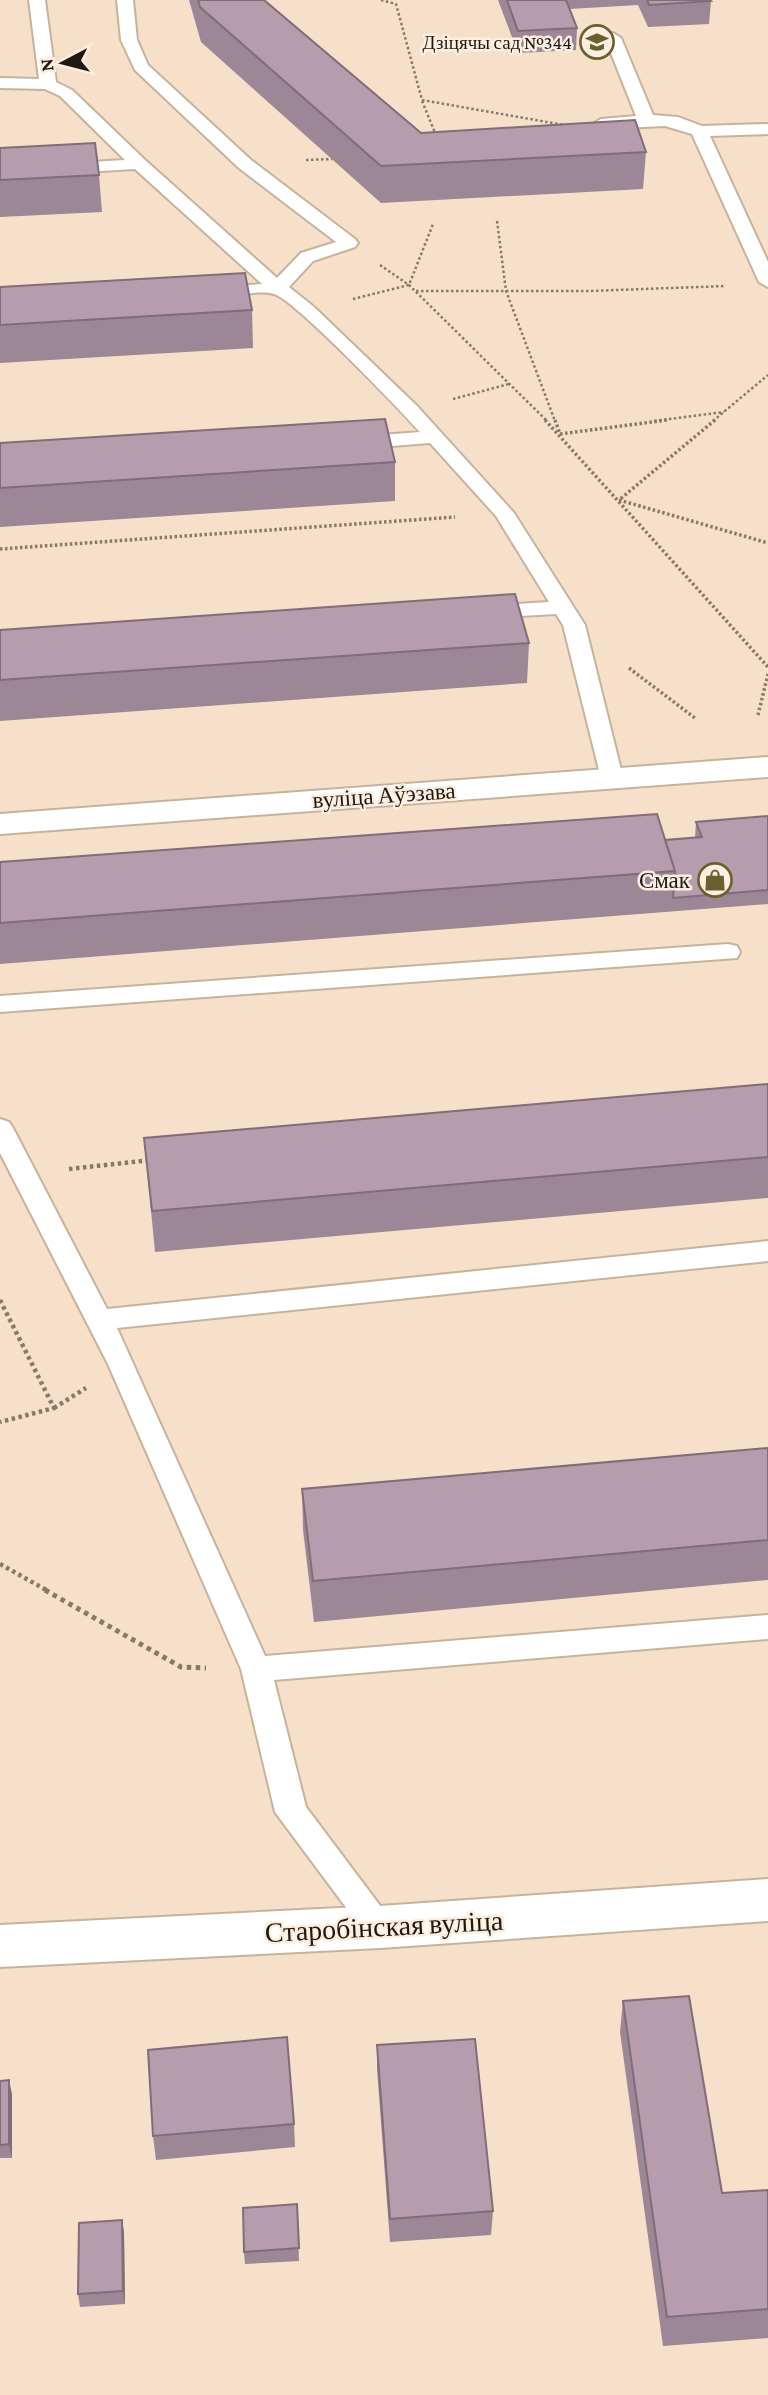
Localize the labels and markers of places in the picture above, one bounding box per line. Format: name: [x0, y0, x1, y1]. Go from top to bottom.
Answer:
school or university icon: Дзіцячы сад №344: [578, 23, 616, 61]
place label: Дзіцячы сад №344: [423, 32, 572, 53]
shop icon: Смак: [696, 861, 734, 899]
place label: Смак: [639, 867, 691, 893]

